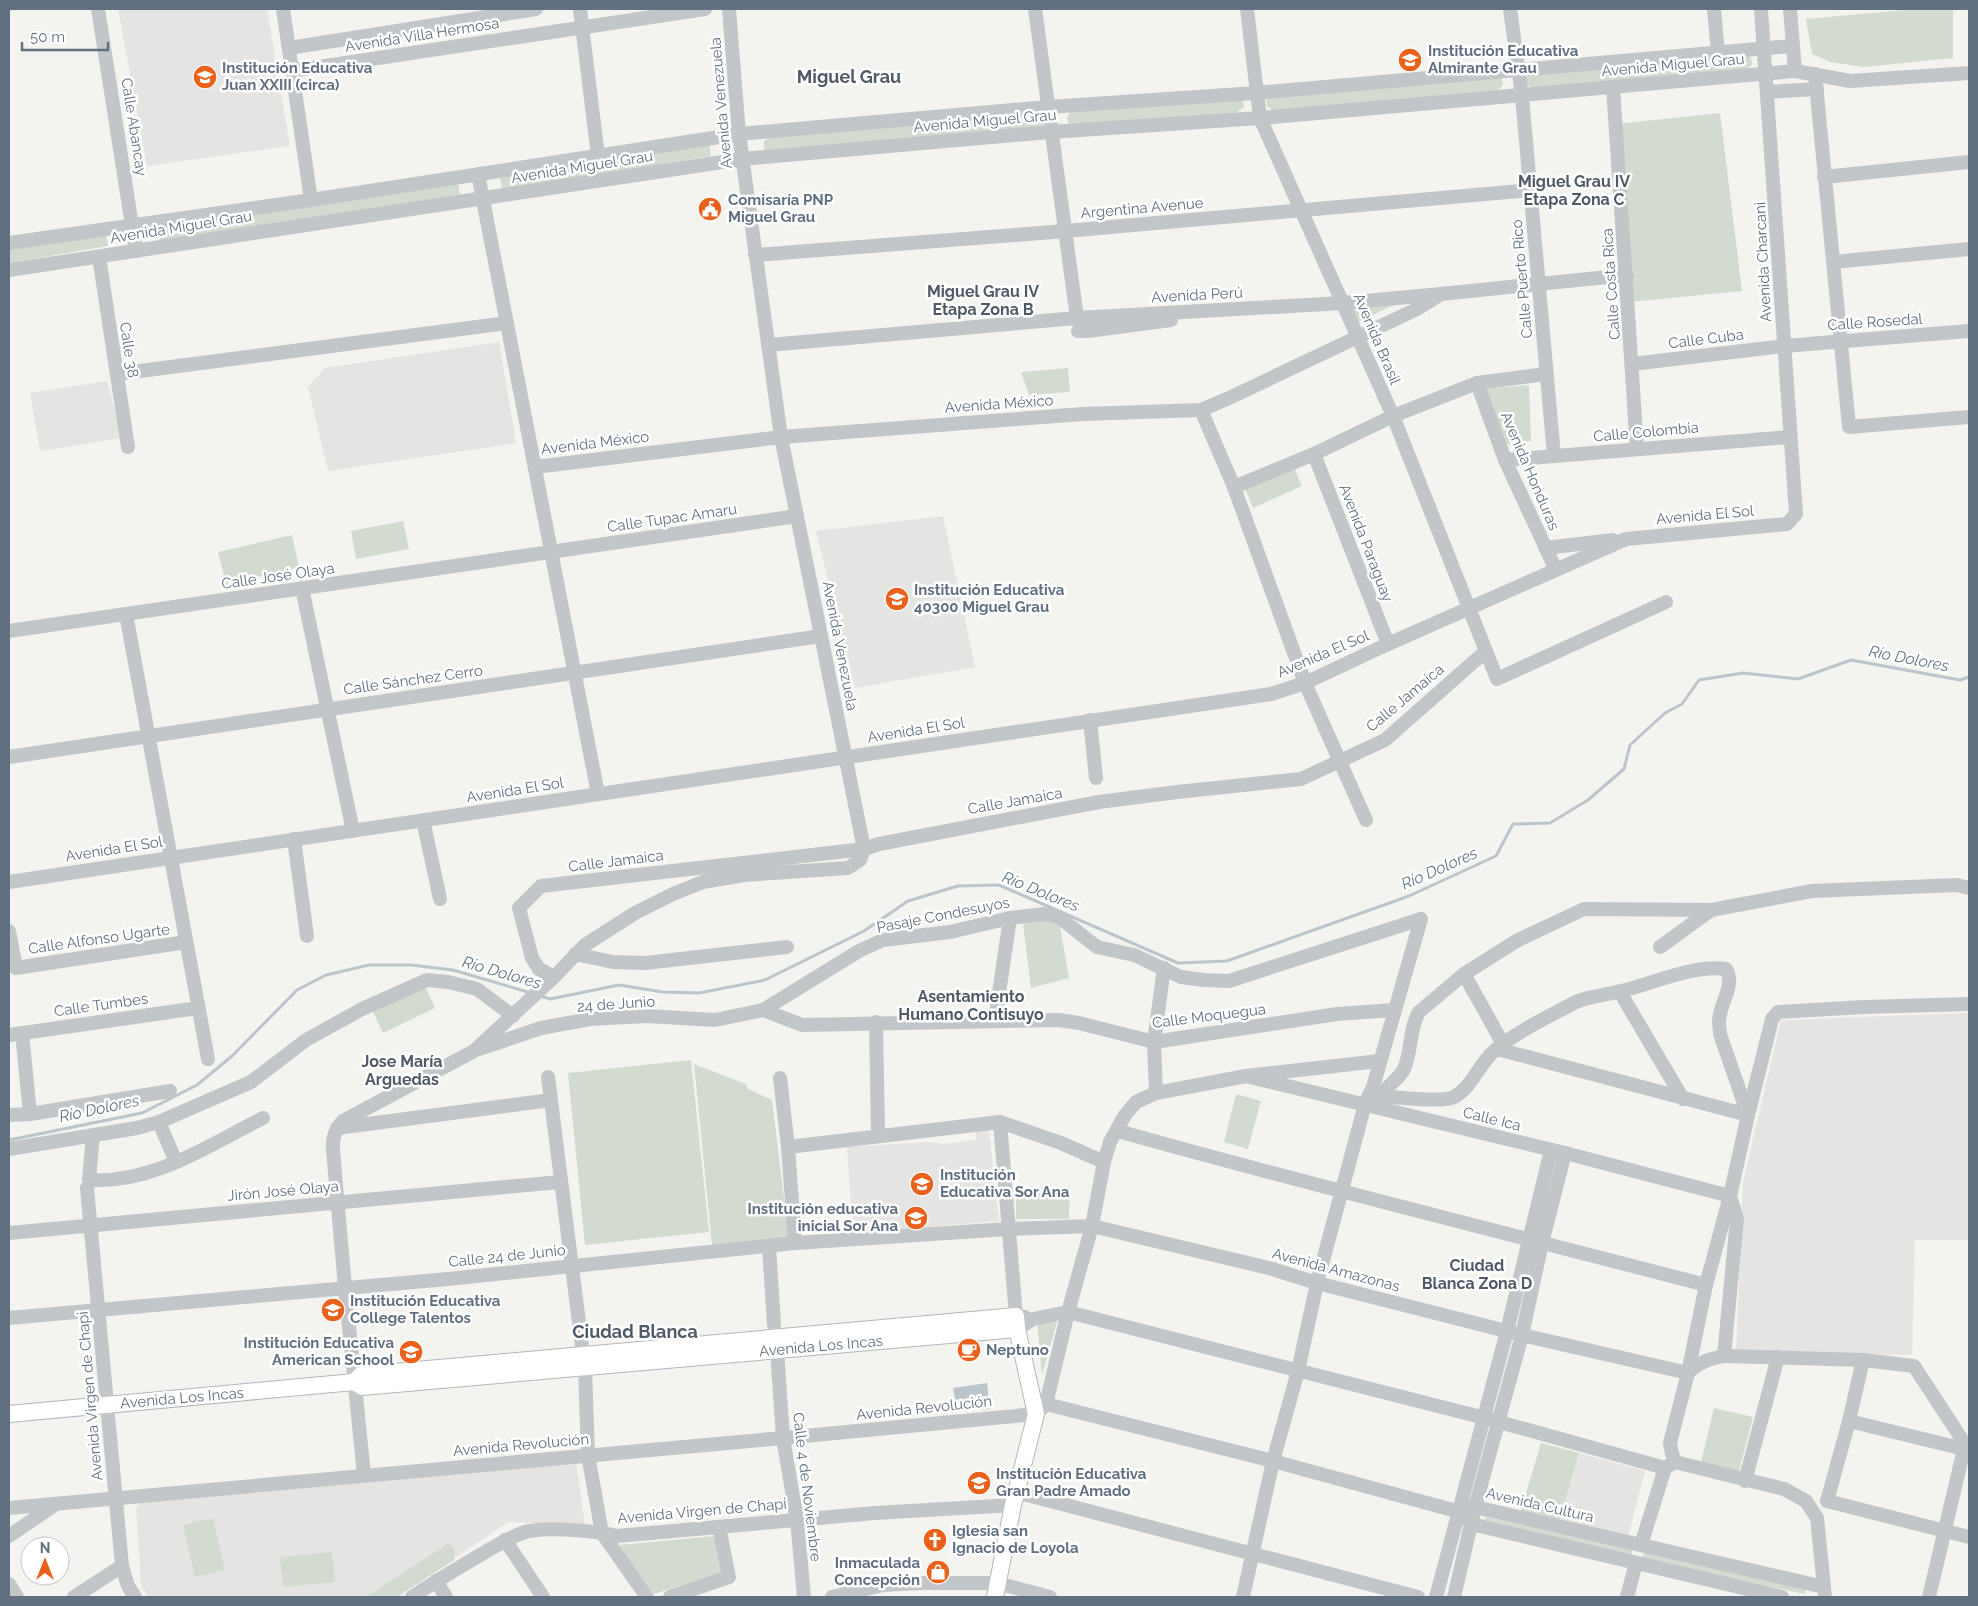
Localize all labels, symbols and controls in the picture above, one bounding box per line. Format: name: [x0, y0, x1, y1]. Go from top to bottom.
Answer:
street label: Avenida Villa Hermosa: [344, 14, 500, 56]
scale bar: [22, 20, 109, 52]
text: 50 m: [30, 28, 65, 46]
street label: Avenida Venezuela: [706, 37, 736, 169]
place label: Institución Educativa Almirante Grau: [1428, 42, 1579, 77]
school or university icon: Institución Educativa Almirante Grau: [1397, 47, 1423, 73]
street label: Avenida Miguel Grau: [1601, 50, 1745, 80]
place label: Institución Educativa Juan XXIII (circa): [222, 59, 373, 94]
school or university icon: Institución Educativa Juan XXIII (circa): [192, 64, 218, 90]
district label: Miguel Grau: [797, 66, 901, 87]
street label: Calle Abancay: [117, 76, 151, 178]
street label: Avenida Miguel Grau: [913, 106, 1057, 136]
street label: Avenida Miguel Grau: [510, 147, 654, 187]
district label: Miguel Grau IV Etapa Zona C: [1518, 172, 1630, 209]
place label: Comisaría PNP Miguel Grau: [728, 191, 834, 226]
street label: Argentina Avenue: [1080, 194, 1204, 222]
public building icon: Comisaría PNP Miguel Grau: [697, 196, 723, 222]
street label: Avenida Charcani: [1751, 202, 1775, 322]
street label: Avenida Miguel Grau: [109, 207, 253, 247]
street label: Calle Puerto Rico: [1508, 219, 1536, 339]
street label: Calle Costa Rica: [1598, 227, 1624, 341]
district label: Miguel Grau IV Etapa Zona B: [927, 282, 1039, 319]
street label: Avenida Perú: [1151, 284, 1243, 306]
street label: Avenida Brasil: [1350, 291, 1405, 388]
street label: Calle Rosedal: [1827, 310, 1924, 334]
street label: Calle 38: [116, 321, 142, 379]
street label: Calle Cuba: [1667, 325, 1745, 353]
street label: Avenida México: [944, 391, 1054, 417]
street label: Avenida Honduras: [1497, 409, 1563, 533]
street label: Calle Colombia: [1592, 418, 1700, 446]
street label: Avenida México: [540, 427, 650, 459]
street label: Avenida Paraguay: [1335, 482, 1397, 604]
street label: Calle Tupac Amaru: [606, 500, 738, 536]
street label: Avenida El Sol: [1655, 502, 1756, 528]
street label: Calle José Olaya: [220, 559, 336, 593]
street label: Avenida Venezuela: [819, 580, 861, 712]
place label: Institución Educativa 40300 Miguel Grau: [914, 581, 1065, 616]
school or university icon: Institución Educativa 40300 Miguel Grau: [884, 586, 910, 612]
street label: Avenida El Sol: [1274, 626, 1373, 681]
water label: Río Dolores: [1867, 641, 1951, 676]
street label: Calle Jamaica: [1363, 660, 1447, 736]
street label: Calle Sánchez Cerro: [342, 661, 484, 699]
street label: Avenida El Sol: [866, 713, 967, 747]
street label: Avenida El Sol: [465, 773, 566, 807]
street label: Calle Jamaica: [966, 784, 1064, 818]
street label: Avenida El Sol: [64, 832, 165, 866]
water label: Río Dolores: [1398, 843, 1481, 894]
street label: Calle Jamaica: [567, 846, 665, 876]
water label: Río Dolores: [1000, 867, 1083, 916]
street label: Pasaje Condesuyos: [875, 893, 1011, 937]
street label: Calle Alfonso Ugarte: [27, 920, 171, 958]
water label: Río Dolores: [460, 952, 544, 993]
district label: Asentamiento Humano Contisuyo: [898, 987, 1044, 1024]
street label: Calle Tumbes: [53, 989, 149, 1021]
street label: 24 de Junio: [576, 992, 656, 1016]
street label: Calle Moquegua: [1151, 1000, 1267, 1032]
district label: Jose María Arguedas: [361, 1052, 443, 1089]
water label: Río Dolores: [57, 1091, 141, 1126]
street label: Calle Ica: [1461, 1103, 1523, 1135]
place label: Institución Educativa Sor Ana: [940, 1166, 1070, 1201]
school or university icon: Institución Educativa Sor Ana: [909, 1171, 935, 1197]
street label: Jirón José Olaya: [226, 1177, 340, 1205]
place label: Institución educativa inicial Sor Ana: [747, 1200, 898, 1235]
school or university icon: Institución educativa inicial Sor Ana: [903, 1205, 929, 1231]
street label: Calle 24 de Junio: [448, 1241, 567, 1271]
street label: Avenida Amazonas: [1270, 1244, 1402, 1296]
district label: Ciudad Blanca Zona D: [1422, 1256, 1532, 1293]
place label: Institución Educativa College Talentos: [350, 1292, 501, 1327]
school or university icon: Institución Educativa College Talentos: [320, 1297, 346, 1323]
street label: Avenida Virgen de Chapi: [74, 1311, 106, 1481]
district label: Ciudad Blanca: [572, 1321, 698, 1342]
street label: Avenida Los Incas: [758, 1332, 884, 1360]
place label: Institución Educativa American School: [244, 1334, 394, 1369]
cafe icon: Neptuno: [956, 1337, 982, 1363]
school or university icon: Institución Educativa American School: [398, 1339, 424, 1365]
place label: Neptuno: [986, 1341, 1049, 1359]
street label: Avenida Los Incas: [119, 1384, 245, 1412]
street label: Avenida Revolución: [855, 1392, 993, 1424]
street label: Calle 4 de Noviembre: [789, 1411, 825, 1563]
street label: Avenida Revolución: [452, 1430, 590, 1460]
place label: Institución Educativa Gran Padre Amado: [996, 1465, 1147, 1500]
school or university icon: Institución Educativa Gran Padre Amado: [966, 1470, 992, 1496]
street label: Avenida Cultura: [1484, 1484, 1596, 1526]
street label: Avenida Virgen de Chapi: [617, 1495, 787, 1527]
place label: Iglesia san Ignacio de Loyola: [952, 1522, 1079, 1557]
church icon: Iglesia san Ignacio de Loyola: [922, 1527, 948, 1553]
north arrow: [20, 1536, 70, 1586]
text: N: [40, 1540, 50, 1556]
place label: Inmaculada Concepción: [834, 1554, 920, 1589]
shop icon: Inmaculada Concepción: [925, 1559, 951, 1585]

